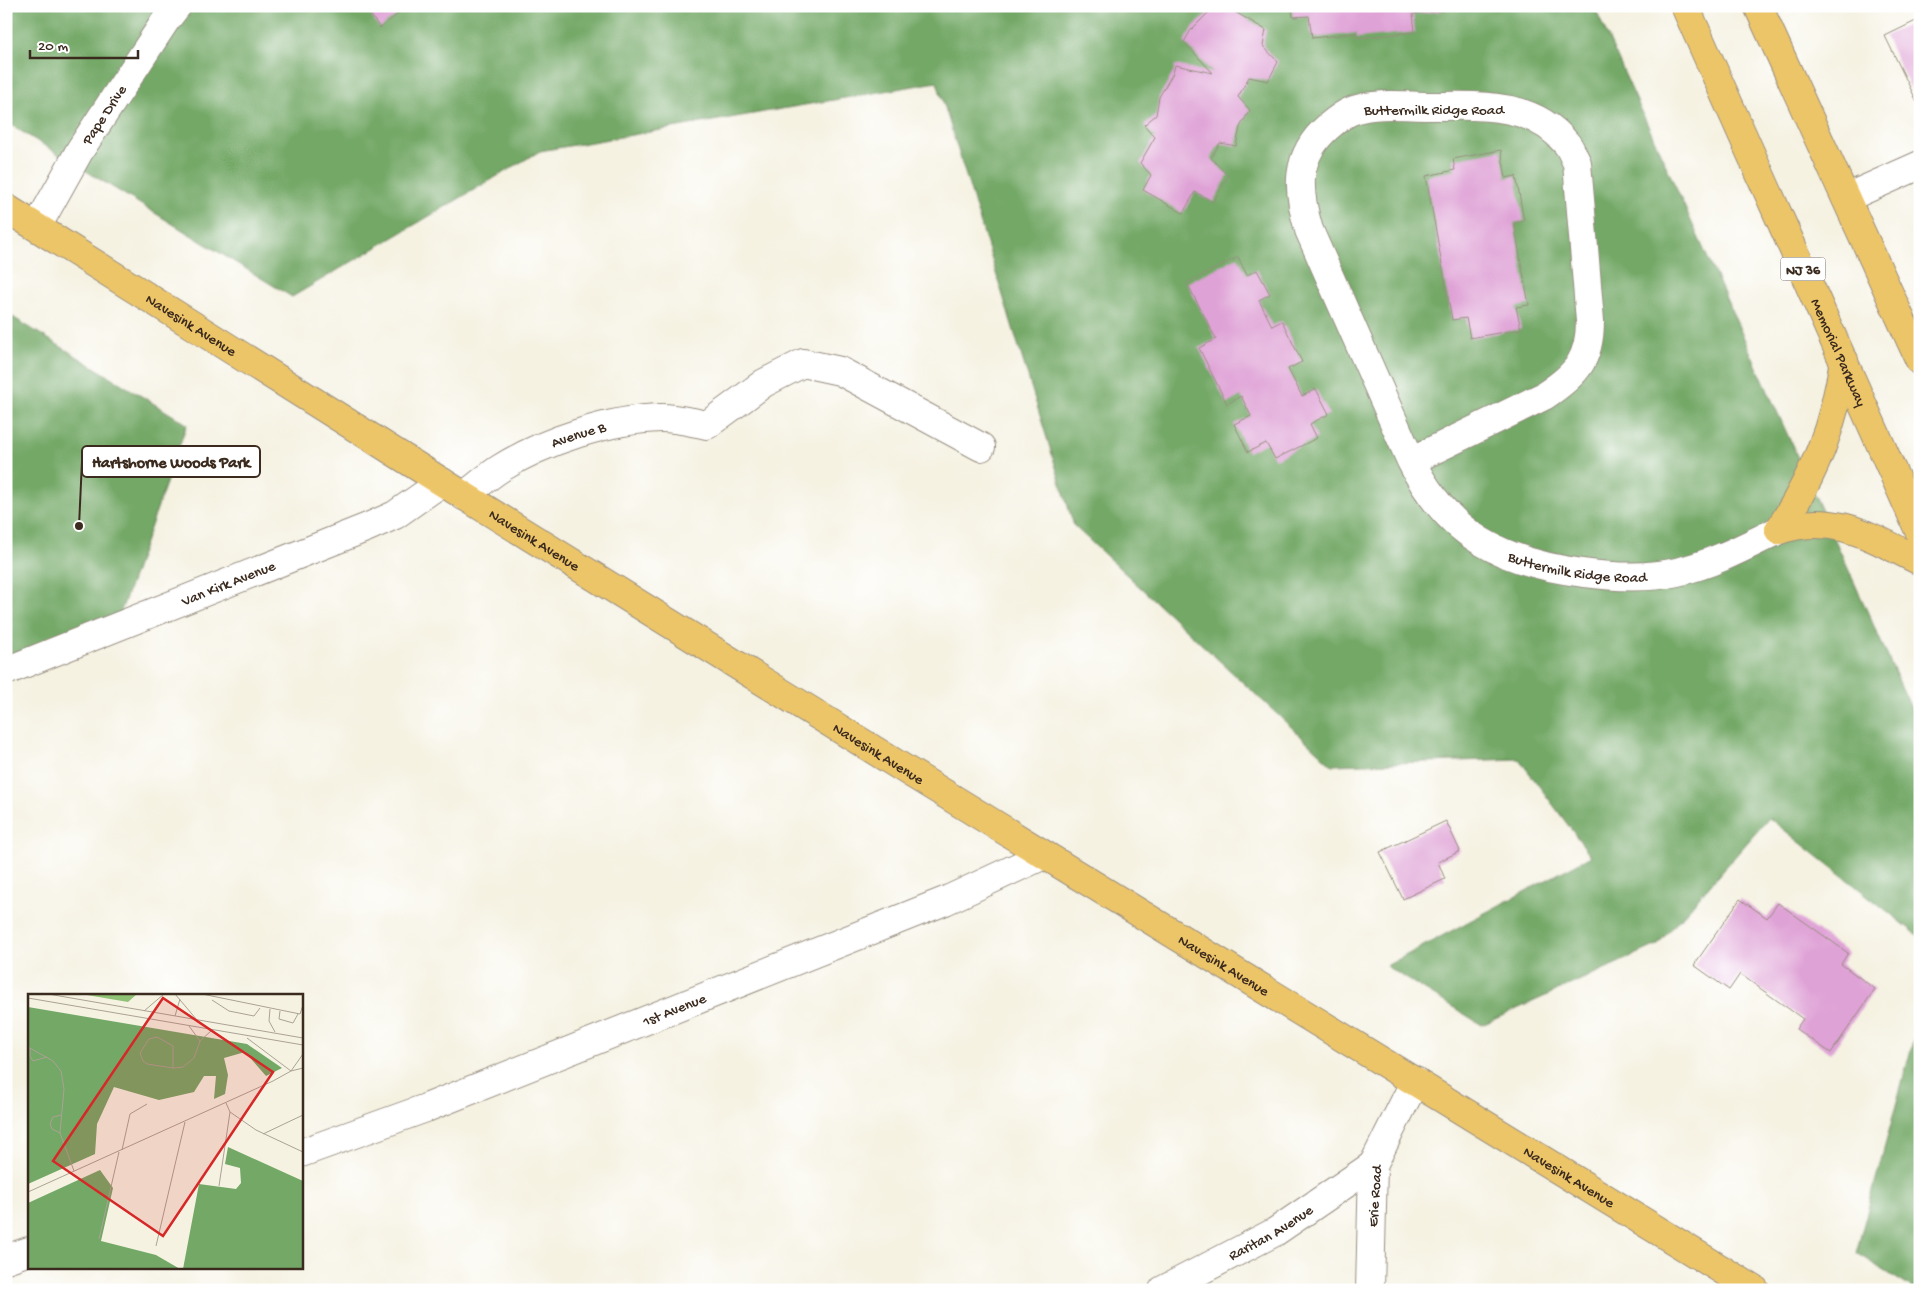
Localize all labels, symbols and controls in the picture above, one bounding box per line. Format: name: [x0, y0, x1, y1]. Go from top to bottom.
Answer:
scale bar: [30, 28, 138, 60]
text: 20 m: [38, 38, 68, 56]
street label: Pape Drive: [78, 82, 132, 150]
street label: Buttermilk Ridge Road: [1363, 102, 1505, 120]
road number: NJ 36: [1780, 258, 1826, 280]
street label: Navesink Avenue: [142, 291, 239, 362]
street label: Memorial Parkway: [1806, 296, 1870, 410]
street label: Avenue B: [549, 419, 608, 453]
callout: Hartshorne Woods Park: [82, 446, 260, 477]
text: Hartshorne Woods Park: [92, 455, 252, 474]
street label: Navesink Avenue: [485, 506, 583, 576]
street label: Buttermilk Ridge Road: [1504, 548, 1648, 588]
street label: Van Kirk Avenue: [178, 558, 279, 612]
street label: Navesink Avenue: [829, 720, 927, 790]
street label: Navesink Avenue: [1174, 932, 1272, 1001]
street label: 1st Avenue: [640, 990, 709, 1032]
inset map: [28, 994, 302, 1268]
street label: Navesink Avenue: [1519, 1143, 1618, 1213]
street label: Erie Road: [1365, 1163, 1387, 1228]
street label: Raritan Avenue: [1226, 1202, 1317, 1266]

